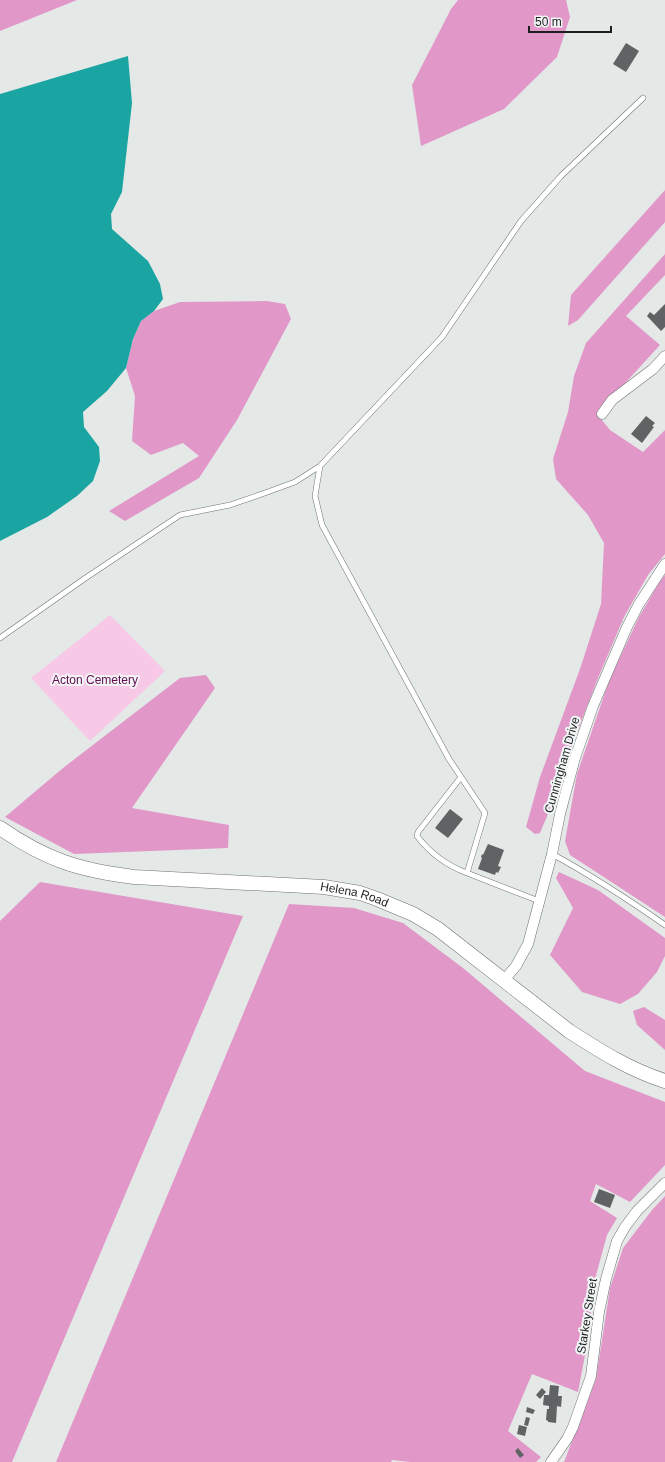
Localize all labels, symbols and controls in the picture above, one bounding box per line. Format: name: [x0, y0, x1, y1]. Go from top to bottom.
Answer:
scale bar: [529, 8, 611, 34]
text: 50 m: [535, 15, 562, 29]
park label: Acton Cemetery: [52, 673, 138, 687]
street label: Cunningham Drive: [542, 715, 583, 815]
street label: Helena Road: [319, 879, 391, 910]
street label: Starkey Street: [574, 1277, 600, 1355]

